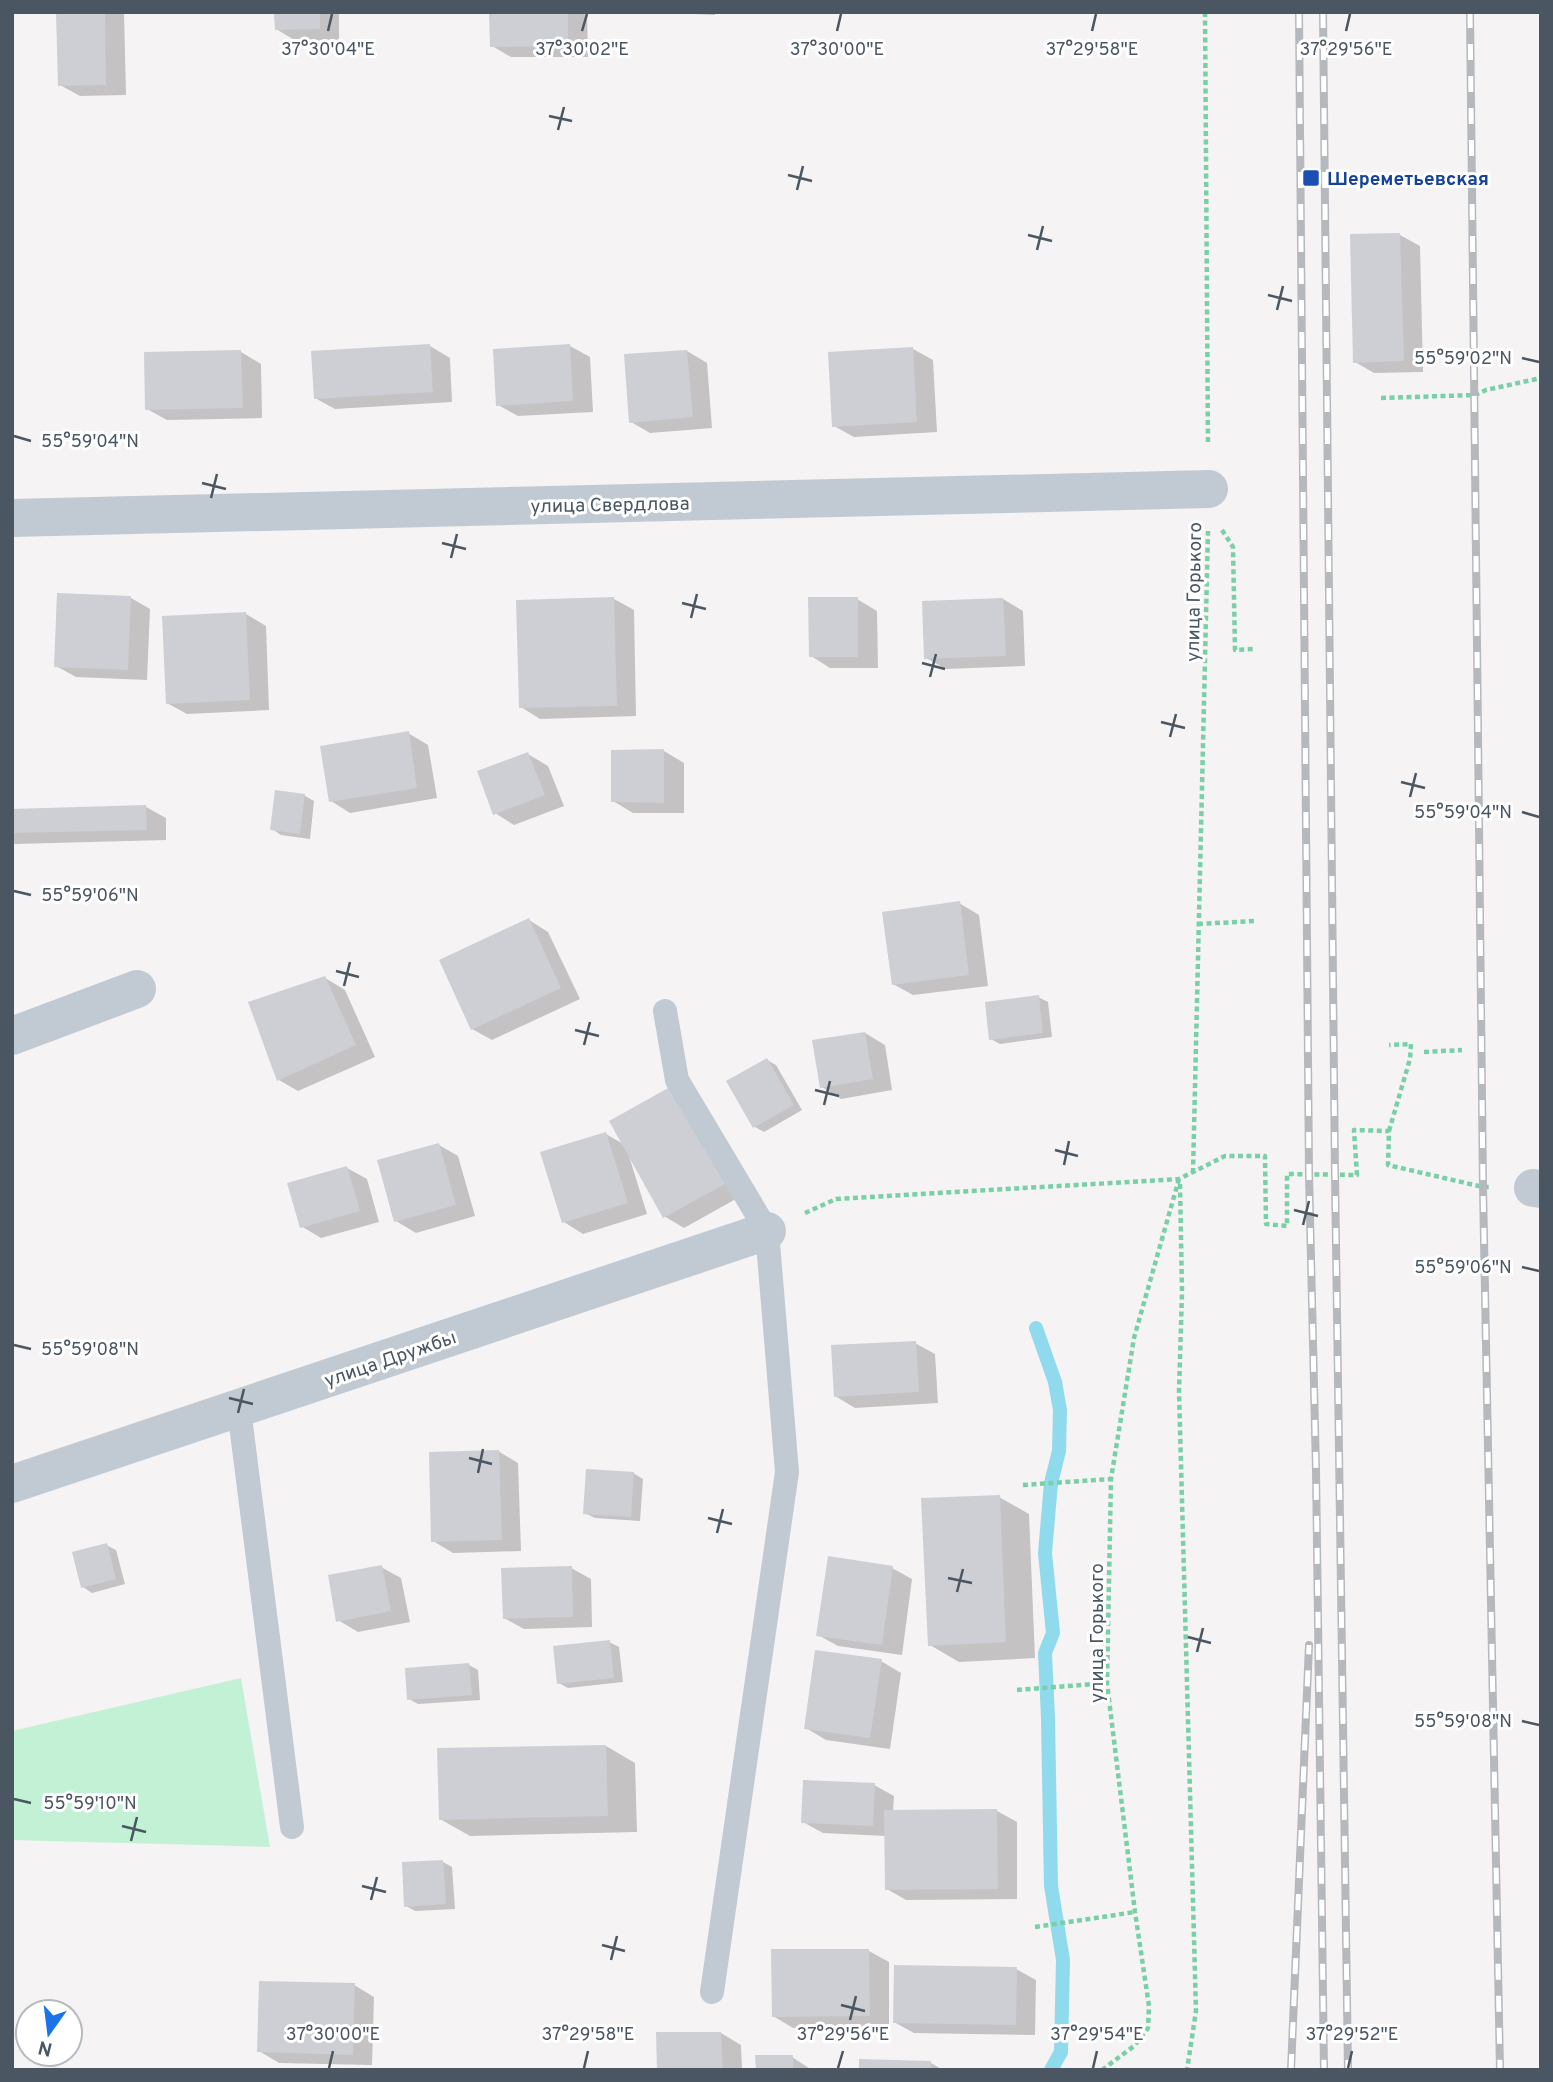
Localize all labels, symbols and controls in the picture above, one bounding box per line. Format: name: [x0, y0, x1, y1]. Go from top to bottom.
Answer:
text: 37°30'04"E: [281, 39, 375, 62]
text: 37°30'02"E: [535, 39, 629, 62]
text: 37°30'00"E: [790, 39, 884, 62]
text: 37°29'58"E: [1045, 39, 1139, 62]
text: 37°29'56"E: [1300, 39, 1393, 62]
marker: Шереметьевская: [1301, 168, 1321, 188]
place label: Шереметьевская: [1327, 168, 1489, 192]
text: 55°59'02"N: [1414, 348, 1512, 371]
text: 55°59'04"N: [41, 431, 139, 454]
street label: улица Свердлова: [530, 493, 690, 519]
street label: улица Горького: [1182, 522, 1208, 662]
text: 55°59'04"N: [1414, 802, 1512, 825]
text: 55°59'06"N: [41, 885, 139, 908]
text: 55°59'06"N: [1414, 1257, 1512, 1280]
street label: улица Дружбы: [321, 1326, 460, 1394]
text: 55°59'08"N: [41, 1339, 139, 1362]
street label: улица Горького: [1086, 1563, 1110, 1703]
text: 55°59'08"N: [1414, 1711, 1512, 1734]
text: 55°59'10"N: [43, 1793, 137, 1816]
north arrow: [14, 1998, 84, 2068]
text: 37°30'00"E: [286, 2024, 380, 2047]
text: 37°29'58"E: [541, 2024, 635, 2047]
text: 37°29'56"E: [797, 2024, 890, 2047]
text: 37°29'54"E: [1050, 2024, 1144, 2047]
text: 37°29'52"E: [1305, 2024, 1399, 2047]
text: N: [36, 2034, 55, 2061]

